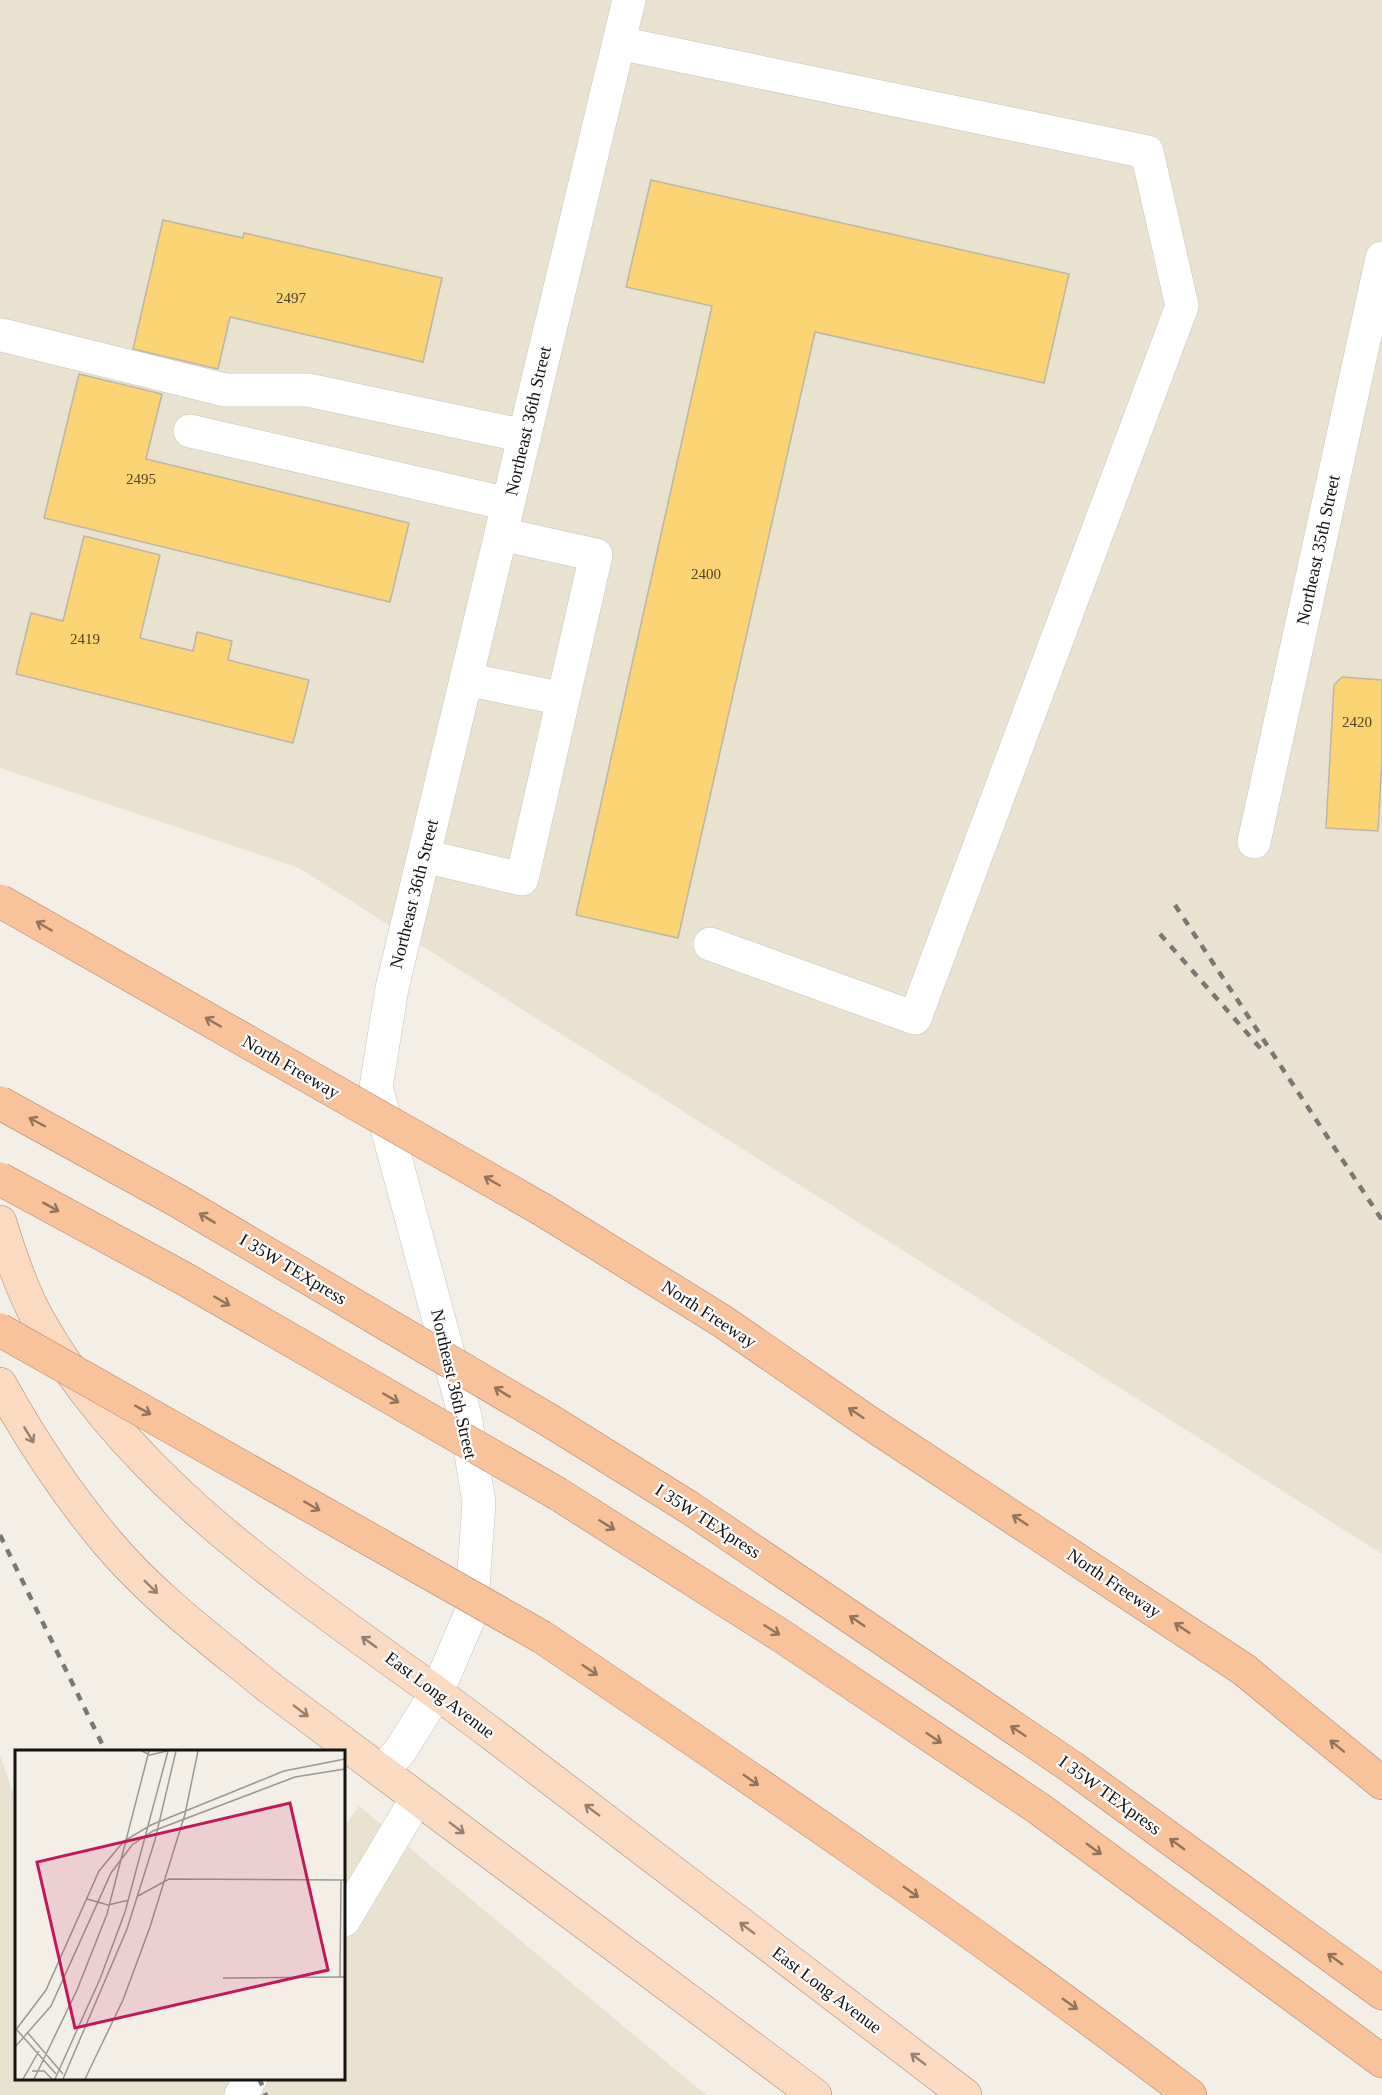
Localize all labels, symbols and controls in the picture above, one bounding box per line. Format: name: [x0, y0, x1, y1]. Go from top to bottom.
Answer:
house number: 2497: [276, 290, 307, 306]
street label: Northeast 36th Street: [501, 344, 555, 498]
house number: 2495: [126, 471, 156, 487]
street label: Northeast 35th Street: [1292, 473, 1344, 627]
house number: 2400: [691, 566, 721, 582]
house number: 2419: [70, 631, 100, 647]
house number: 2420: [1342, 714, 1372, 730]
street label: Northeast 36th Street: [386, 817, 442, 971]
one-way arrow: [35, 919, 52, 931]
one-way arrow: [205, 1016, 222, 1028]
street label: North Freeway: [239, 1031, 343, 1103]
one-way arrow: [29, 1116, 47, 1127]
one-way arrow: [484, 1175, 501, 1187]
one-way arrow: [42, 1202, 60, 1213]
one-way arrow: [199, 1212, 216, 1224]
street label: I 35W TEXpress: [236, 1229, 350, 1309]
street label: North Freeway: [658, 1276, 760, 1352]
one-way arrow: [213, 1295, 230, 1307]
street label: Northeast 36th Street: [427, 1307, 481, 1461]
one-way arrow: [494, 1386, 511, 1398]
one-way arrow: [382, 1392, 399, 1404]
one-way arrow: [134, 1404, 151, 1416]
one-way arrow: [849, 1407, 865, 1419]
one-way arrow: [23, 1426, 35, 1443]
street label: I 35W TEXpress: [652, 1480, 764, 1562]
one-way arrow: [303, 1500, 320, 1512]
one-way arrow: [1012, 1514, 1028, 1526]
one-way arrow: [598, 1520, 615, 1532]
street label: North Freeway: [1063, 1544, 1165, 1622]
one-way arrow: [143, 1579, 158, 1594]
one-way arrow: [849, 1615, 866, 1627]
one-way arrow: [1174, 1622, 1191, 1634]
one-way arrow: [763, 1624, 780, 1636]
one-way arrow: [361, 1636, 377, 1648]
street label: East Long Avenue: [381, 1647, 499, 1743]
one-way arrow: [582, 1664, 598, 1676]
one-way arrow: [292, 1705, 308, 1717]
one-way arrow: [1011, 1725, 1027, 1737]
one-way arrow: [925, 1732, 942, 1744]
one-way arrow: [1329, 1740, 1345, 1753]
inset map: [15, 1750, 345, 2080]
street label: I 35W TEXpress: [1055, 1751, 1165, 1839]
one-way arrow: [743, 1774, 759, 1786]
one-way arrow: [584, 1803, 600, 1816]
one-way arrow: [449, 1821, 465, 1834]
one-way arrow: [1170, 1838, 1186, 1850]
one-way arrow: [1086, 1843, 1102, 1856]
one-way arrow: [902, 1886, 918, 1898]
one-way arrow: [739, 1922, 755, 1935]
street label: East Long Avenue: [768, 1942, 886, 2038]
one-way arrow: [1327, 1952, 1343, 1965]
one-way arrow: [1062, 1998, 1078, 2010]
one-way arrow: [911, 2053, 927, 2066]

